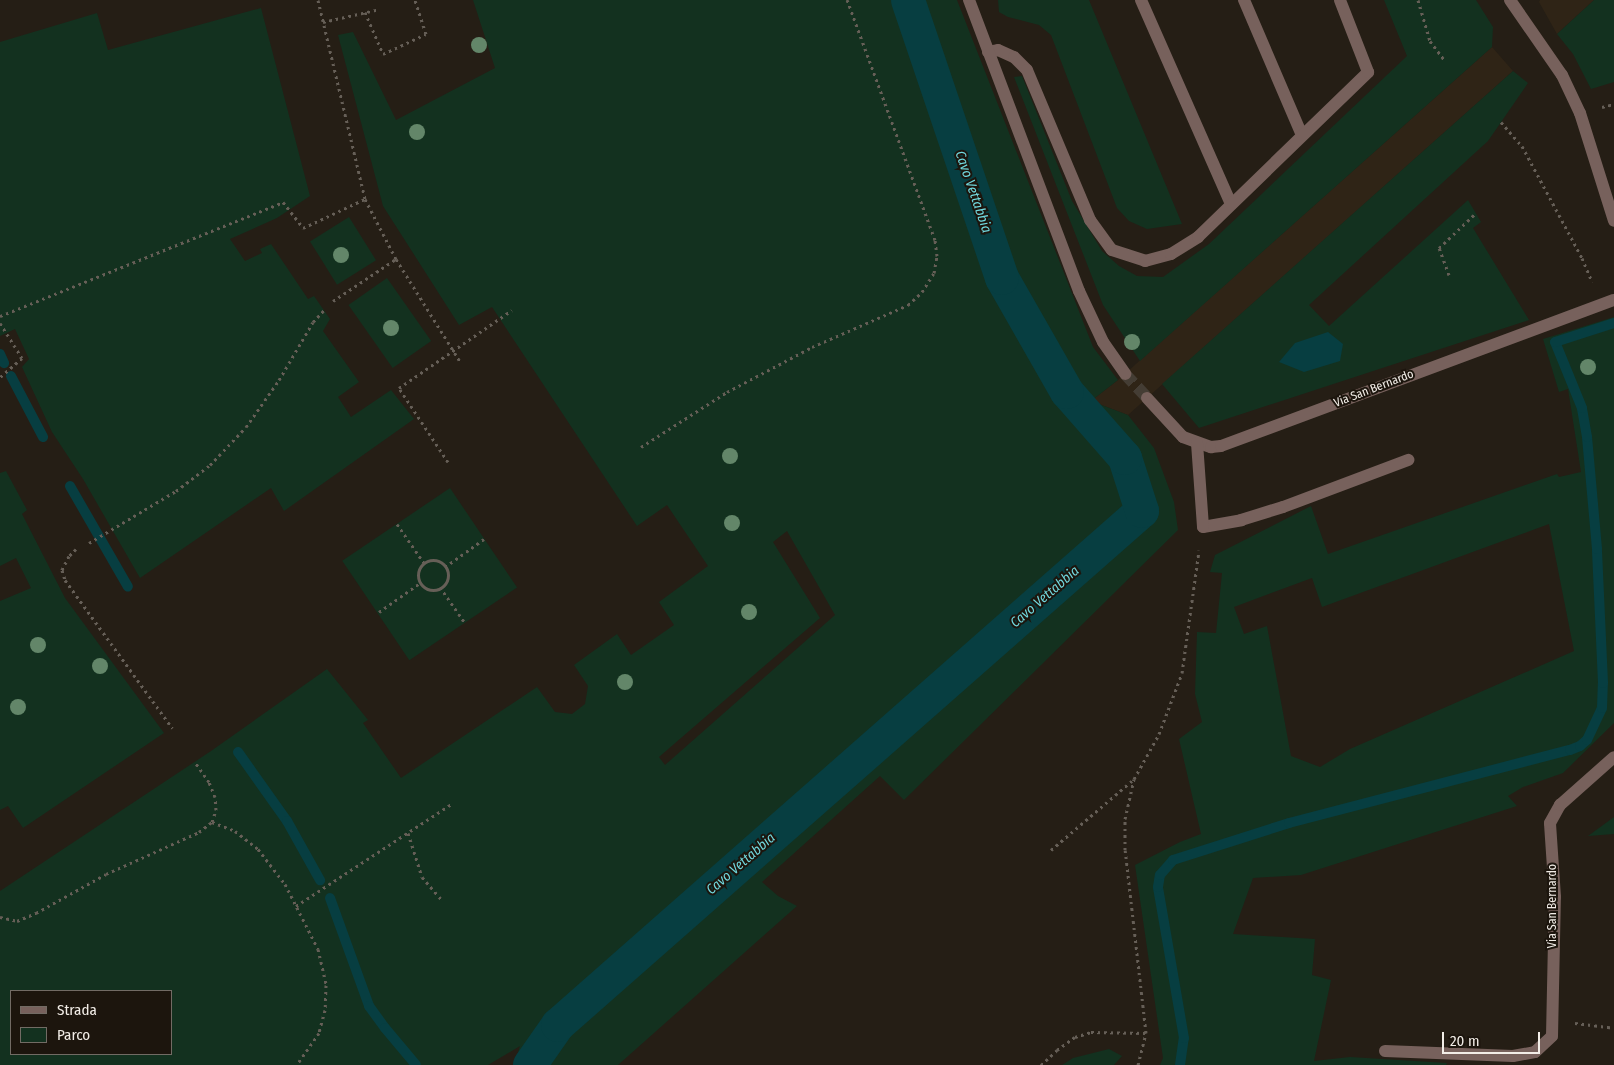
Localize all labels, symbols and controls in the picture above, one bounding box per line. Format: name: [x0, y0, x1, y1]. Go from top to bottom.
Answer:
water label: Cavo Vettabbia: [951, 149, 995, 235]
street label: Via San Bernardo: [1332, 367, 1416, 411]
water label: Cavo Vettabbia: [1007, 563, 1083, 631]
water label: Cavo Vettabbia: [703, 830, 779, 898]
street label: Via San Bernardo: [1546, 864, 1560, 948]
legend: [10, 990, 172, 1055]
text: Strada: [57, 1001, 97, 1019]
scale bar: [1444, 1022, 1542, 1054]
text: Parco: [57, 1026, 90, 1044]
text: 20 m: [1450, 1032, 1480, 1050]

